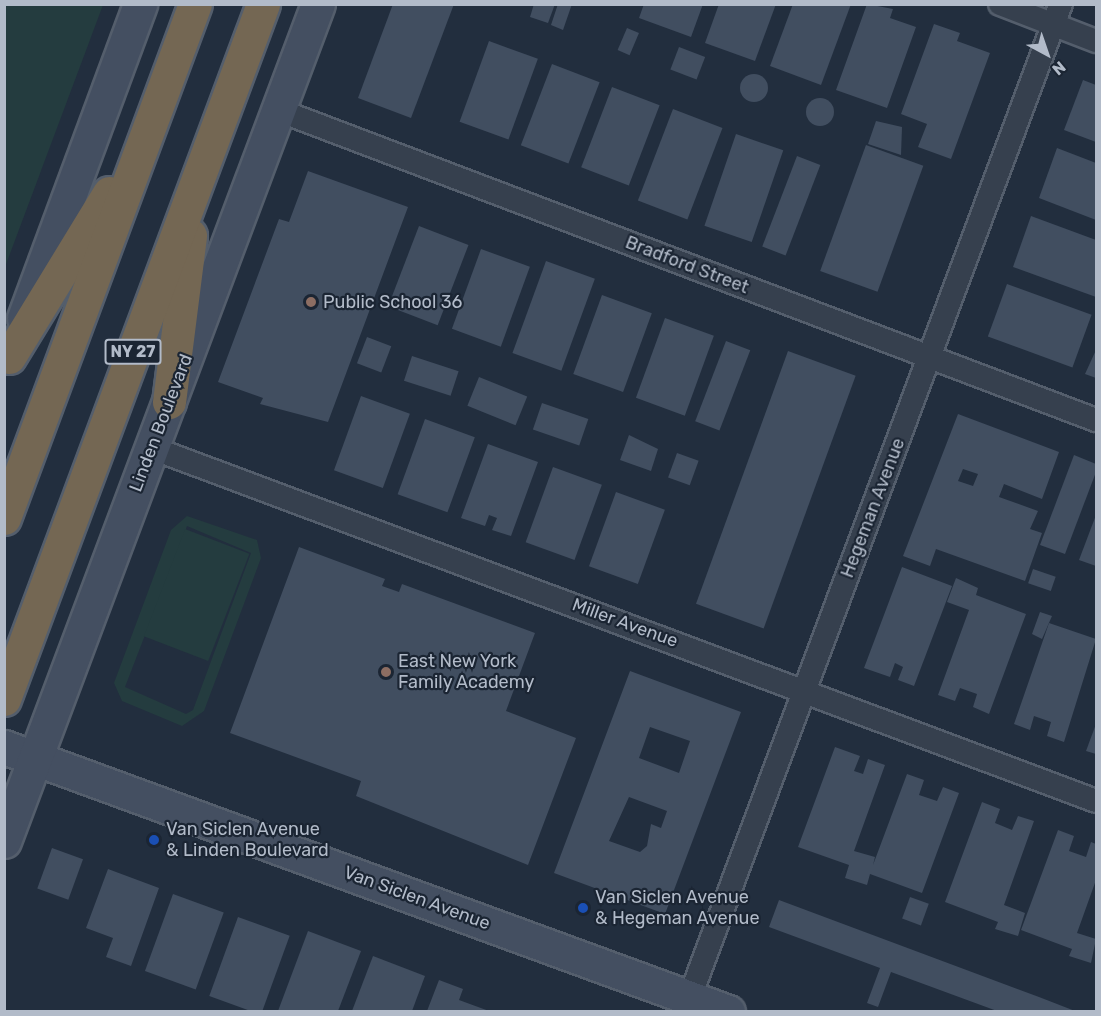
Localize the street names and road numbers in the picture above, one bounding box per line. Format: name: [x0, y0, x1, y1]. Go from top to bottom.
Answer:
street label: Bradford Street: [622, 232, 752, 298]
road number: NY 27: [103, 339, 163, 365]
street label: Linden Boulevard: [125, 351, 197, 495]
street label: Hegeman Avenue: [836, 435, 910, 581]
street label: Miller Avenue: [569, 594, 681, 652]
street label: Van Siclen Avenue: [341, 861, 493, 935]

